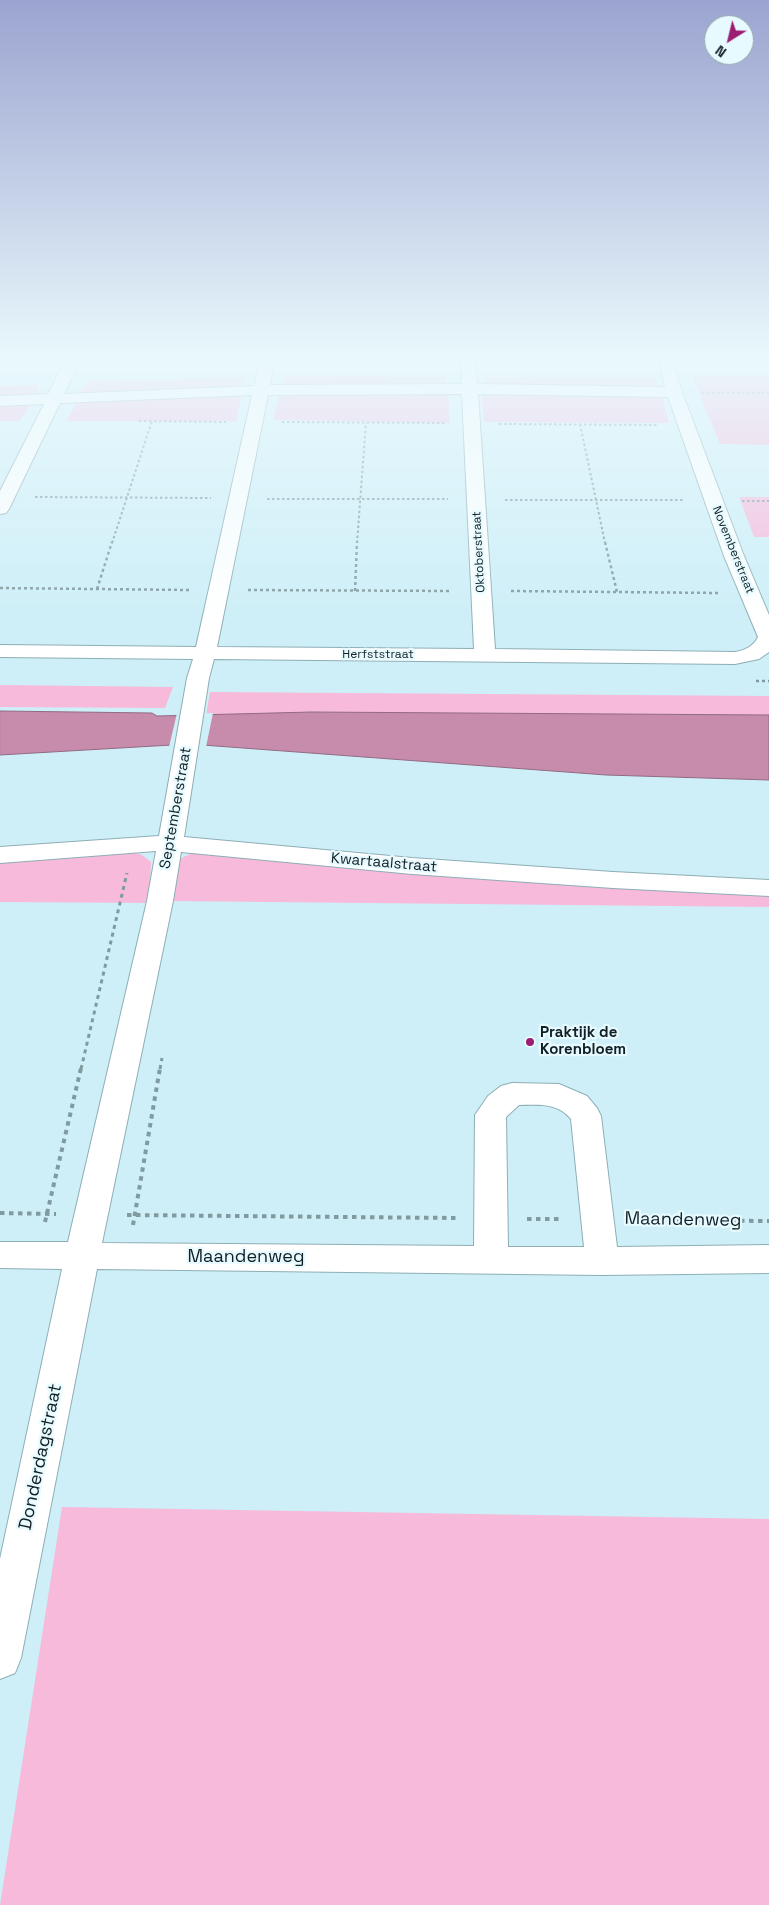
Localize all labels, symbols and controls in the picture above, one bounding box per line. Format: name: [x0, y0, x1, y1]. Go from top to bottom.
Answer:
north arrow: [704, 15, 754, 65]
text: N: [712, 41, 730, 61]
street label: Novemberstraat: [709, 504, 757, 596]
street label: Oktoberstraat: [470, 511, 488, 593]
street label: Herfststraat: [342, 648, 414, 662]
street label: Septemberstraat: [156, 746, 196, 870]
street label: Kwartaalstraat: [330, 849, 438, 877]
place label: Praktijk de Korenbloem: [540, 1024, 626, 1059]
marker: Praktijk de Korenbloem: [524, 1036, 536, 1048]
street label: Maandenweg: [624, 1208, 742, 1232]
street label: Maandenweg: [188, 1246, 304, 1268]
street label: Donderdagstraat: [15, 1382, 67, 1532]

